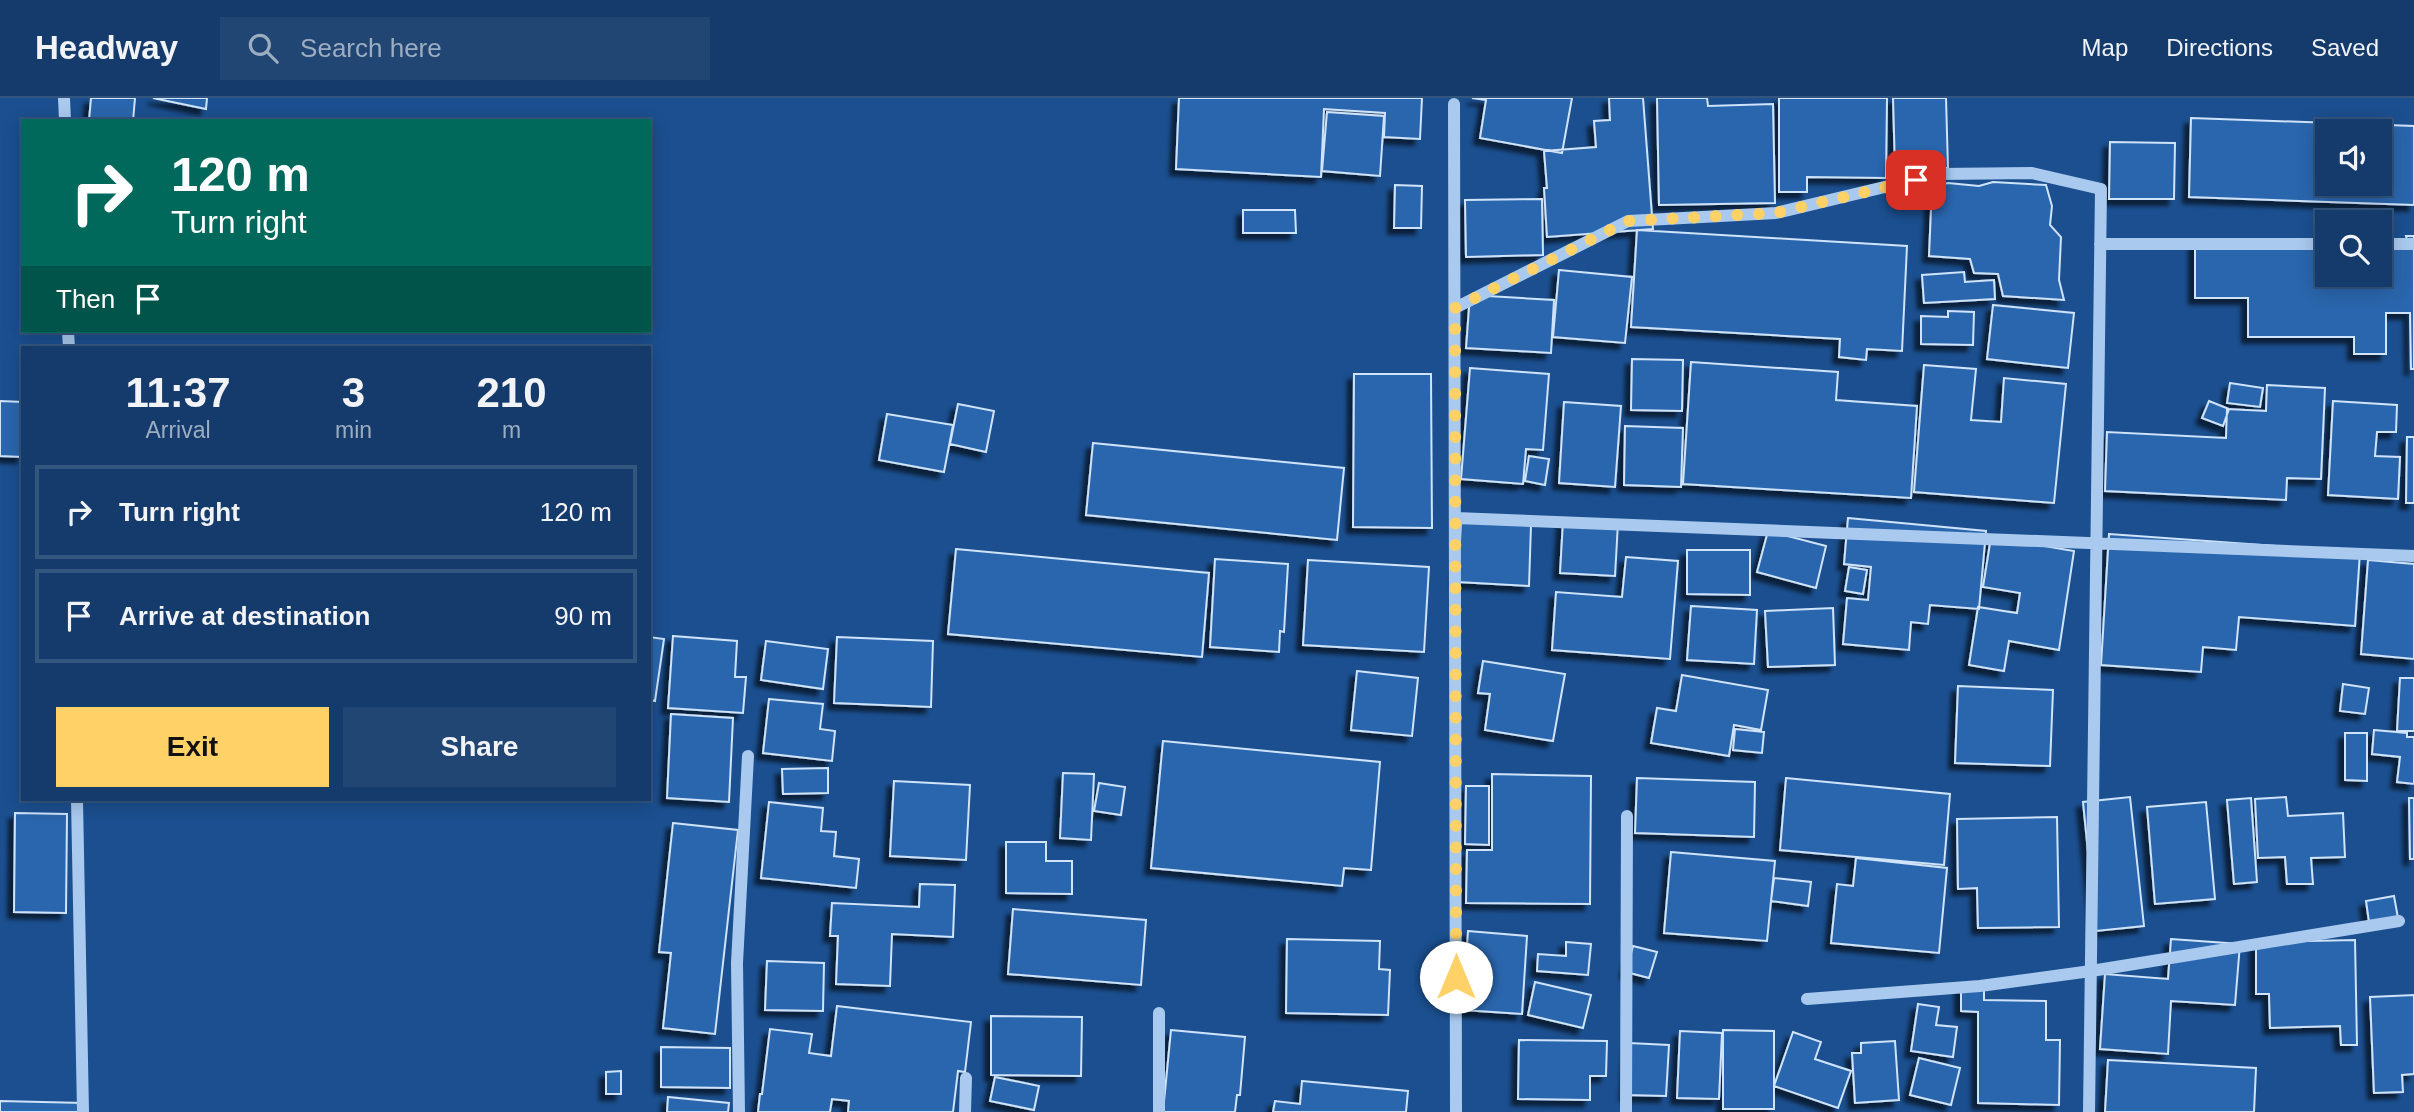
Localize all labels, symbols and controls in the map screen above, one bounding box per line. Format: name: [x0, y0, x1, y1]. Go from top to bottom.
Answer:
search box: [220, 17, 710, 80]
text: Headway: [35, 29, 178, 66]
icon: search: [244, 29, 282, 67]
text: Search here: [300, 33, 442, 63]
text: Map: [2082, 34, 2128, 61]
text: Directions: [2166, 34, 2273, 61]
text: Saved: [2311, 34, 2379, 61]
map controls: [2315, 119, 2392, 287]
button: sound: [2315, 119, 2392, 196]
icon: right: [56, 147, 147, 238]
text: 120 m: [171, 147, 310, 201]
pin: [1886, 150, 1946, 210]
icon: arrive: [1897, 161, 1935, 199]
text: Turn right: [171, 204, 307, 240]
button: search: [2315, 210, 2392, 287]
icon: arrive: [129, 280, 167, 318]
text: Then: [56, 284, 115, 314]
text: 11:37: [125, 369, 231, 416]
text: 3: [342, 369, 365, 416]
text: 210: [476, 369, 547, 416]
text: Arrival: [145, 417, 211, 443]
text: min: [335, 417, 372, 443]
text: m: [502, 417, 521, 443]
icon: right: [60, 493, 98, 531]
text: Turn right: [119, 497, 240, 527]
text: 120 m: [540, 497, 612, 527]
icon: arrive: [60, 597, 98, 635]
text: Arrive at destination: [119, 601, 370, 631]
text: 90 m: [554, 601, 612, 631]
button: Exit: [56, 707, 329, 787]
button: Share: [343, 707, 616, 787]
position arrow: [1419, 940, 1493, 1014]

